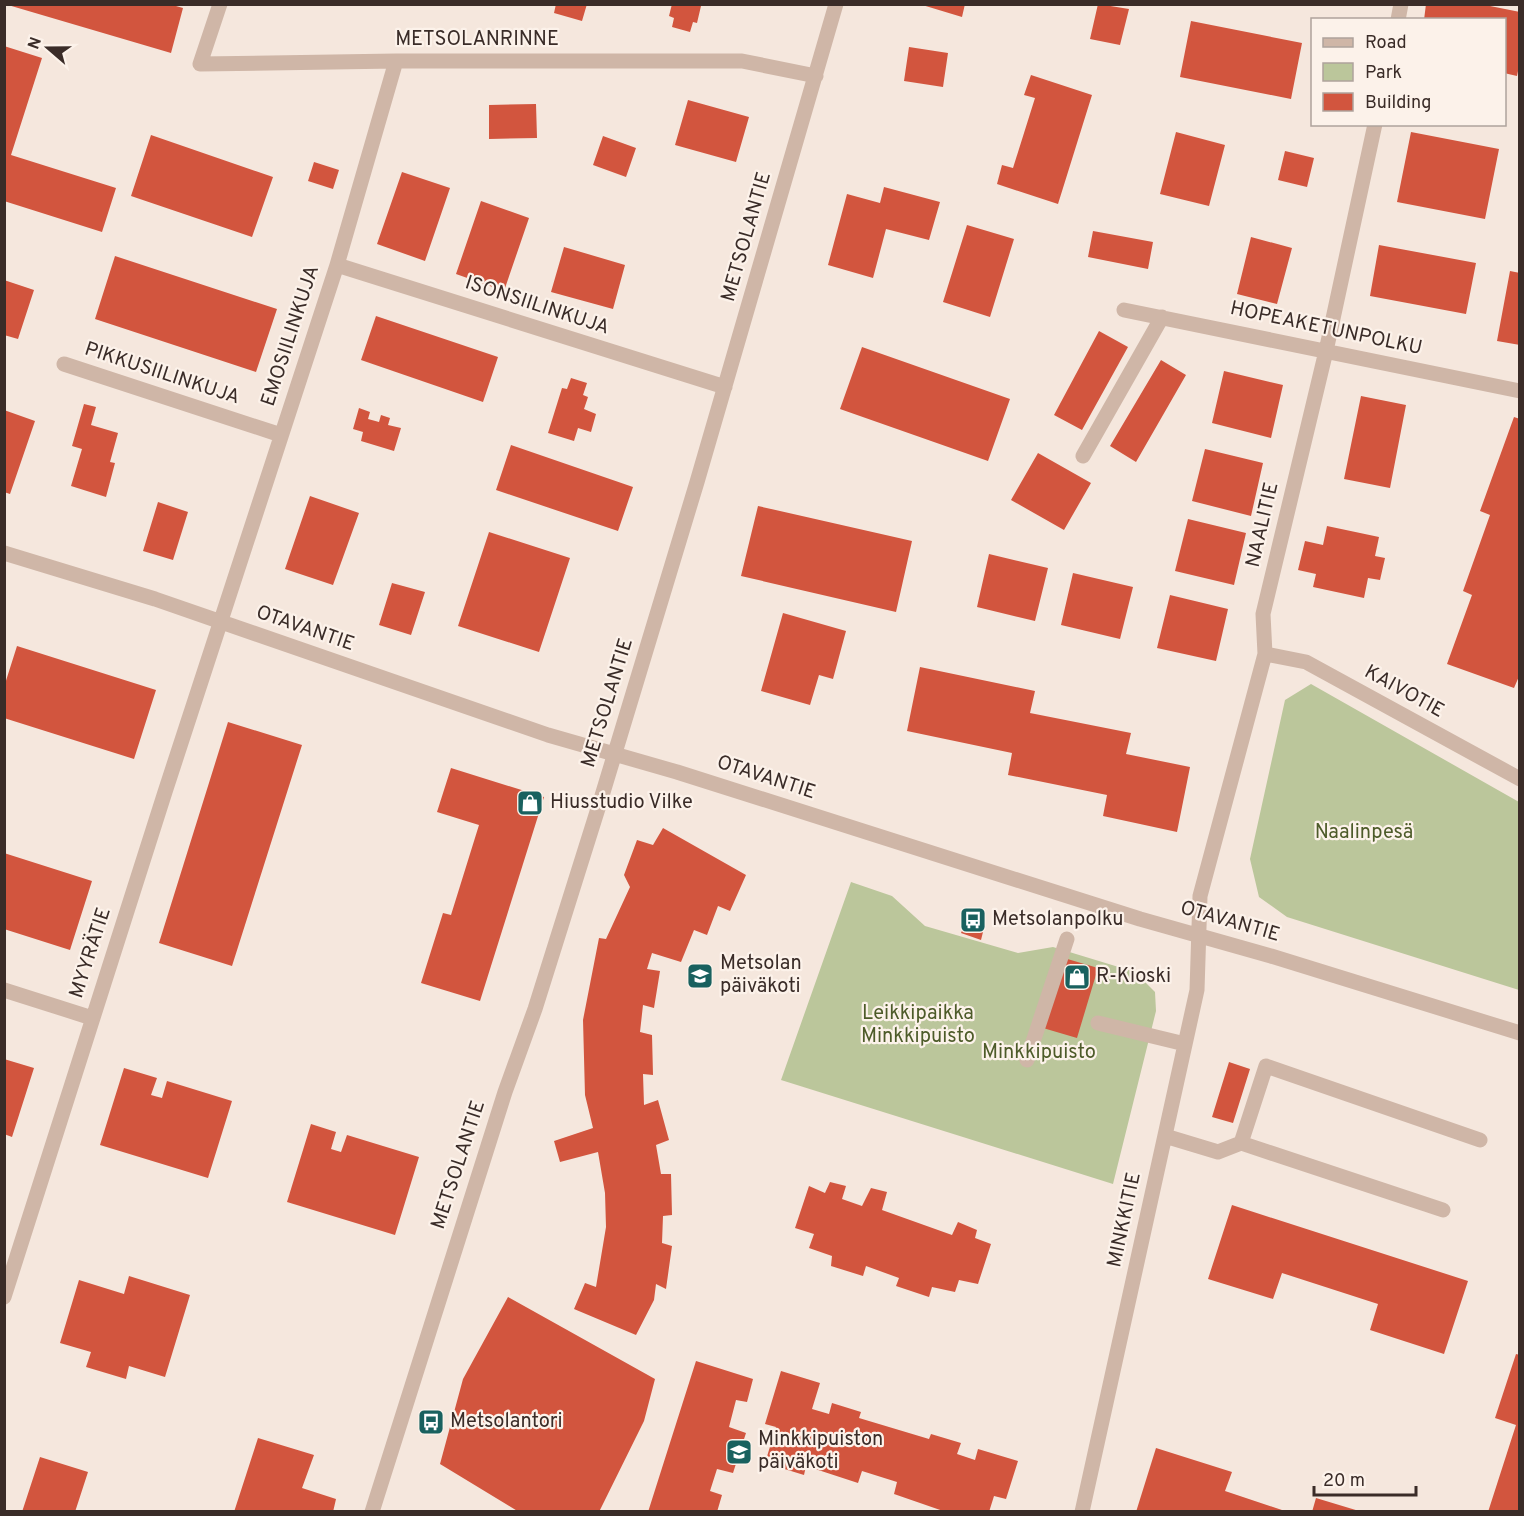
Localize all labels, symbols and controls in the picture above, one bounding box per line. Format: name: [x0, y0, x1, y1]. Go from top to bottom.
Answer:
north arrow: [18, 18, 78, 78]
legend: [1311, 18, 1506, 126]
street label: METSOLANRINNE: [395, 27, 559, 53]
text: Road: [1365, 32, 1407, 55]
text: N: [24, 35, 47, 52]
text: Park: [1365, 62, 1402, 85]
text: Building: [1365, 92, 1431, 115]
street label: METSOLANTIE: [716, 169, 778, 305]
street label: EMOSIILINKUJA: [256, 262, 326, 410]
street label: ISONSIILINKUJA: [461, 270, 613, 342]
street label: HOPEAKETUNPOLKU: [1228, 296, 1424, 362]
street label: PIKKUSIILINKUJA: [81, 337, 243, 411]
street label: NAALITIE: [1241, 480, 1285, 570]
street label: OTAVANTIE: [252, 600, 358, 658]
street label: METSOLANTIE: [576, 635, 640, 771]
street label: KAIVOTIE: [1359, 659, 1449, 725]
street label: OTAVANTIE: [713, 750, 819, 806]
shop icon: Hiusstudio Vilke: [515, 788, 545, 818]
place label: Hiusstudio Vilke: [550, 790, 693, 816]
park label: Naalinpesä: [1315, 820, 1413, 846]
street label: OTAVANTIE: [1177, 895, 1283, 949]
street label: MYYRÄTIE: [63, 904, 118, 1002]
bus stop icon: Metsolanpolku: [958, 905, 988, 935]
place label: Metsolanpolku: [992, 907, 1124, 933]
place label: Metsolan päiväkoti: [720, 951, 802, 1000]
school or university icon: Metsolan päiväkoti: [685, 961, 715, 991]
shop icon: R-Kioski: [1062, 962, 1092, 992]
place label: R-Kioski: [1096, 964, 1171, 990]
park label: Leikkipaikka Minkkipuisto: [861, 1001, 975, 1050]
park label: Minkkipuisto: [982, 1040, 1096, 1066]
street label: METSOLANTIE: [426, 1097, 492, 1233]
street label: MINKKITIE: [1102, 1170, 1148, 1270]
bus stop icon: Metsolantori: [416, 1407, 446, 1437]
place label: Metsolantori: [450, 1409, 563, 1435]
place label: Minkkipuiston päiväkoti: [758, 1427, 883, 1476]
school or university icon: Minkkipuiston päiväkoti: [724, 1437, 754, 1467]
scale bar: [1314, 1459, 1416, 1497]
text: 20 m: [1323, 1470, 1365, 1493]

